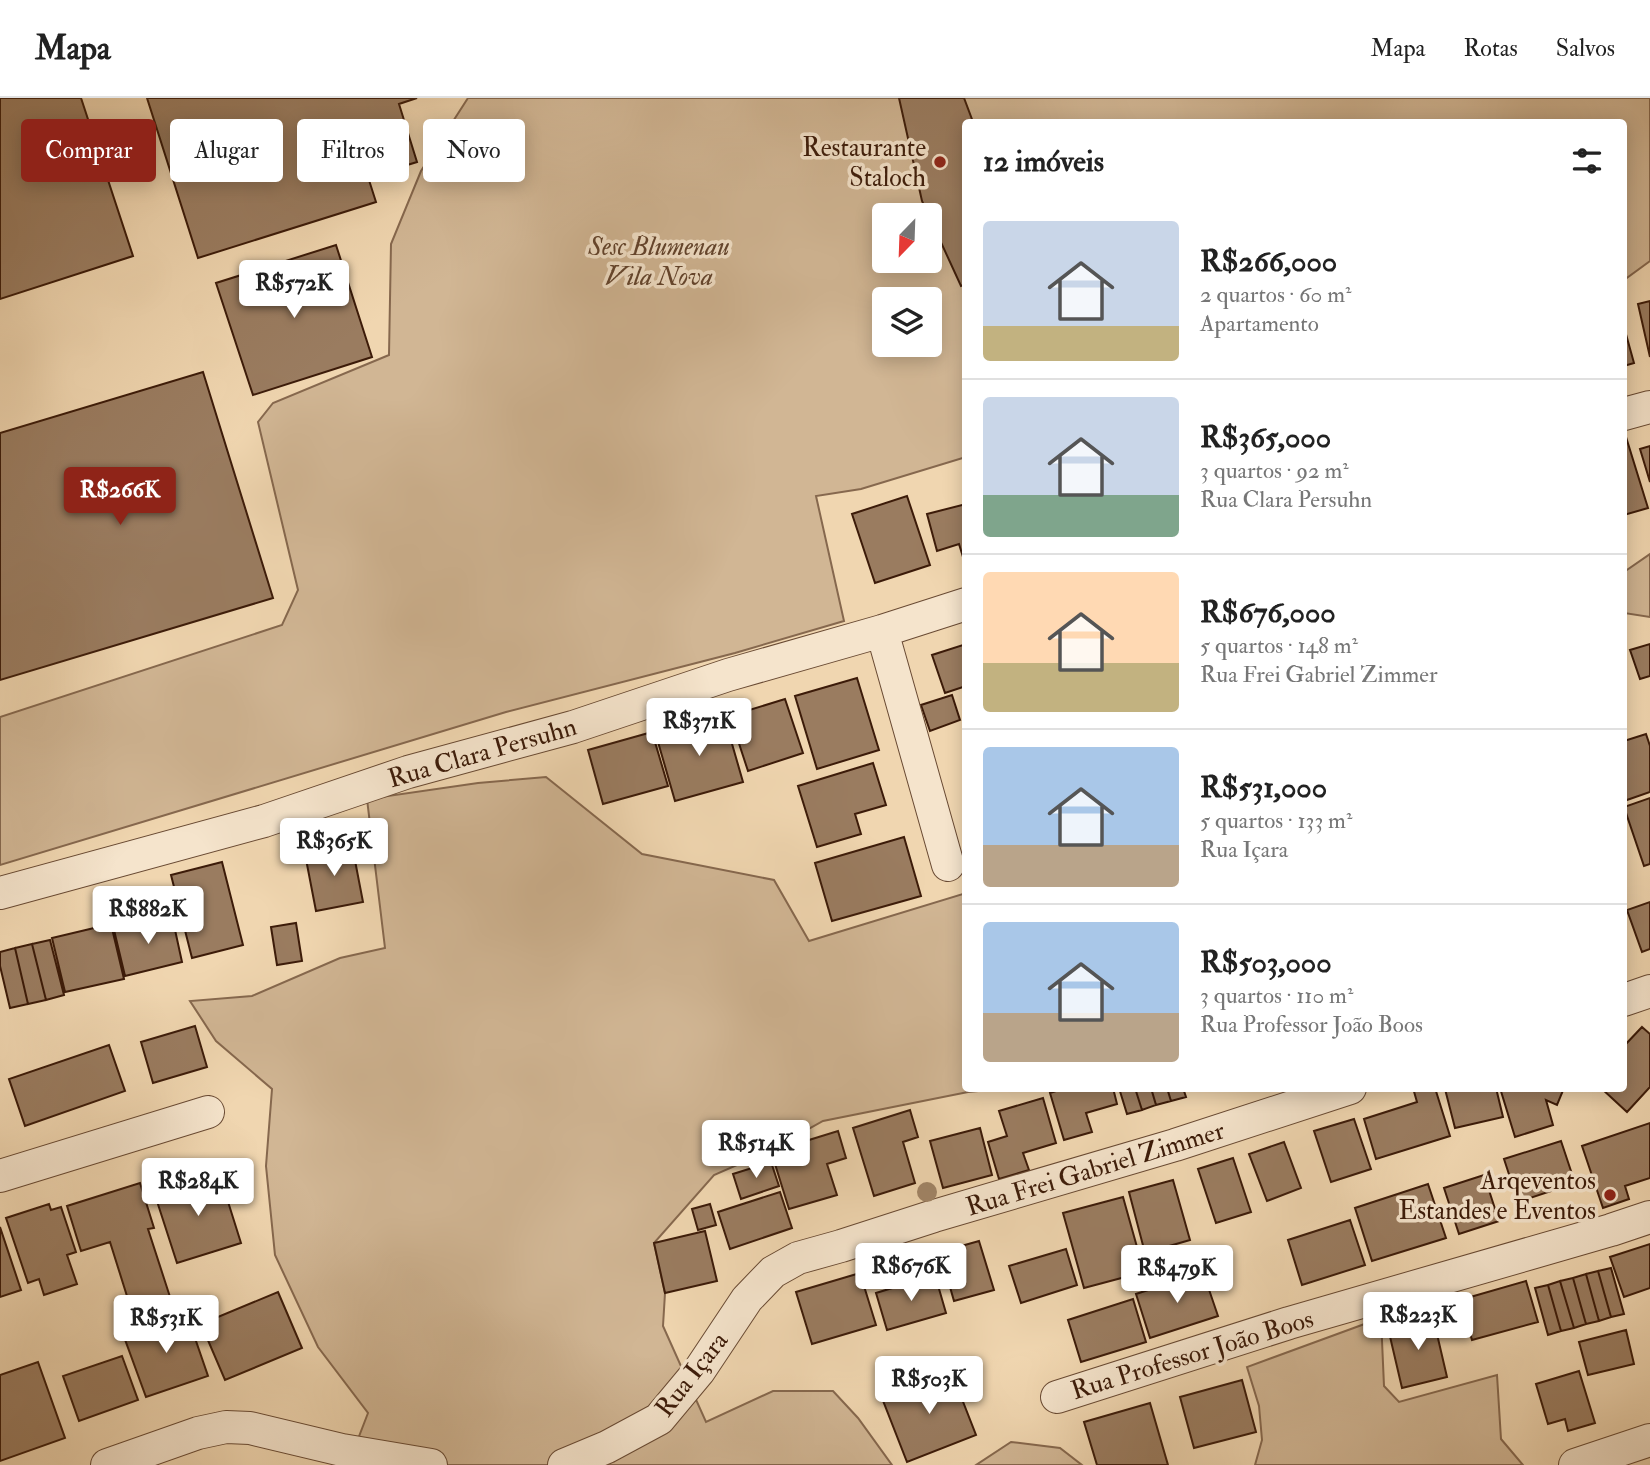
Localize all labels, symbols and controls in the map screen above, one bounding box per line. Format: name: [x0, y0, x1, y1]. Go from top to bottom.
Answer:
text: Mapa: [35, 28, 111, 69]
text: Mapa: [1370, 33, 1425, 64]
text: Rotas: [1463, 33, 1518, 64]
text: Salvos: [1556, 33, 1615, 64]
chip: Comprar: [21, 119, 156, 182]
chip: Alugar: [170, 119, 283, 182]
chip: Filtros: [297, 119, 409, 182]
chip: Novo: [423, 119, 525, 182]
place label: Restaurante Staloch: [802, 132, 926, 194]
icon: filters: [1568, 142, 1606, 180]
text: 12 imóveis: [983, 143, 1104, 180]
marker: Restaurante Staloch: [932, 154, 948, 170]
north arrow: [872, 203, 942, 273]
map controls: [872, 203, 942, 357]
park label: Sesc Blumenau Vila Nova: [587, 231, 730, 293]
text: R$266,000: [1200, 243, 1337, 280]
icon: home: [1039, 249, 1123, 333]
pin: R$572K: [237, 260, 351, 320]
text: R$572K: [255, 268, 333, 297]
text: 2 quartos · 60 m²: [1200, 280, 1352, 309]
button: layers: [872, 287, 942, 357]
text: Apartamento: [1200, 309, 1319, 338]
text: R$365,000: [1200, 419, 1331, 456]
icon: home: [1039, 425, 1123, 509]
text: 3 quartos · 92 m²: [1200, 456, 1349, 485]
pin: R$266K: [63, 468, 177, 527]
text: R$266K: [80, 475, 160, 504]
text: Rua Clara Persuhn: [1200, 485, 1372, 514]
text: R$676,000: [1200, 594, 1336, 631]
icon: home: [1039, 600, 1123, 684]
text: 5 quartos · 148 m²: [1200, 631, 1358, 660]
text: Rua Frei Gabriel Zimmer: [1200, 660, 1437, 689]
pin: R$371K: [642, 698, 756, 758]
text: R$371K: [662, 706, 736, 735]
street label: Rua Clara Persuhn: [384, 711, 580, 795]
text: R$531,000: [1200, 769, 1327, 806]
icon: home: [1039, 775, 1123, 859]
text: 5 quartos · 133 m²: [1200, 806, 1352, 835]
pin: R$365K: [277, 818, 391, 878]
text: R$365K: [296, 826, 372, 855]
text: Rua Içara: [1200, 835, 1288, 864]
pin: R$882K: [91, 886, 205, 946]
text: R$882K: [109, 894, 187, 923]
text: R$503,000: [1200, 944, 1332, 981]
icon: home: [1039, 950, 1123, 1034]
text: 3 quartos · 110 m²: [1200, 981, 1353, 1010]
text: Rua Professor João Boos: [1200, 1010, 1423, 1039]
street label: Rua Frei Gabriel Zimmer: [962, 1114, 1229, 1223]
pin: R$514K: [699, 1121, 813, 1180]
text: R$514K: [718, 1128, 794, 1157]
pin: R$284K: [141, 1158, 255, 1218]
place label: Arqeventos Estandes e Eventos: [1398, 1165, 1596, 1227]
text: R$284K: [158, 1166, 238, 1195]
marker: Arqeventos Estandes e Eventos: [1602, 1187, 1618, 1203]
pin: R$676K: [854, 1244, 968, 1303]
pin: R$479K: [1120, 1246, 1234, 1305]
text: R$676K: [871, 1251, 951, 1280]
text: R$479K: [1137, 1253, 1217, 1282]
pin: R$223K: [1361, 1292, 1475, 1352]
pin: R$531K: [109, 1296, 223, 1355]
text: R$223K: [1379, 1300, 1457, 1329]
text: R$531K: [130, 1303, 202, 1332]
street label: Rua Professor João Boos: [1067, 1303, 1318, 1407]
street label: Rua Içara: [648, 1325, 735, 1424]
pin: R$503K: [872, 1356, 986, 1416]
text: R$503K: [891, 1364, 967, 1393]

